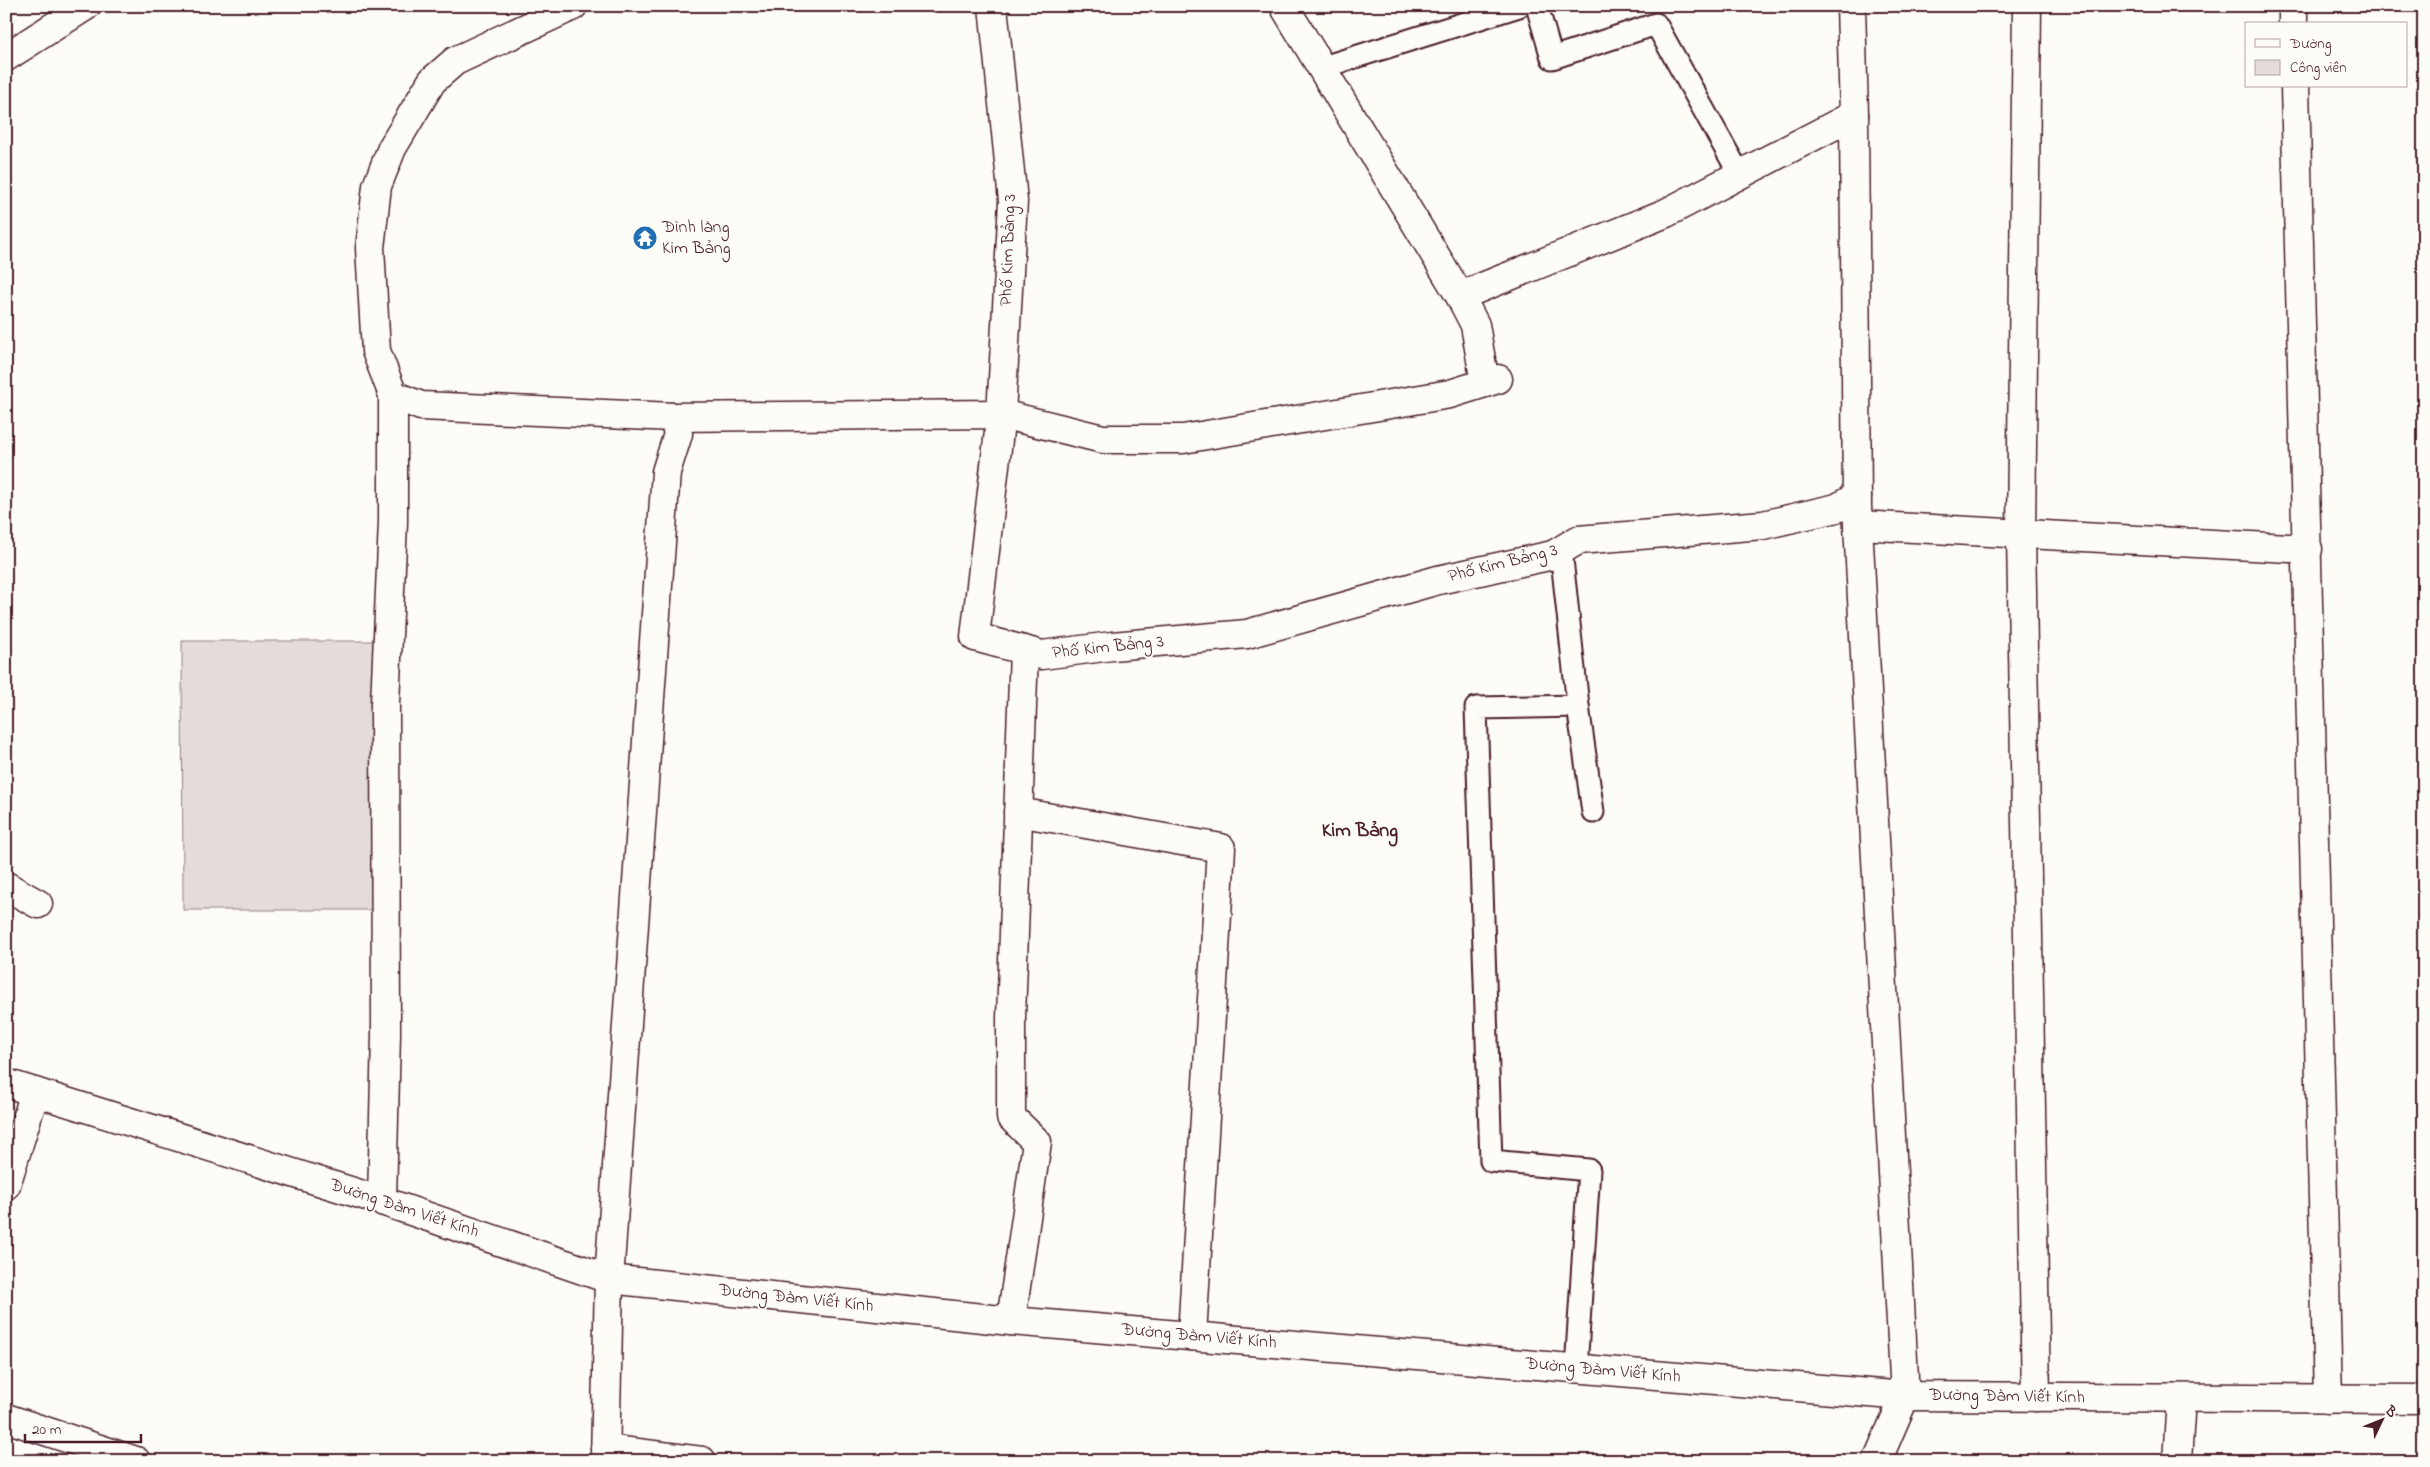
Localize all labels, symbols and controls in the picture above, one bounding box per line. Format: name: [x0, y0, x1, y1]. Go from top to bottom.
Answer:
legend: [2245, 22, 2408, 88]
text: Đường: [2289, 33, 2332, 56]
text: Công viên: [2290, 57, 2347, 80]
street label: Phố Kim Bảng 3: [994, 193, 1025, 307]
place label: Đình làng Kim Bảng: [661, 215, 731, 263]
temple icon: Đình làng Kim Bảng: [632, 225, 658, 251]
street label: Phố Kim Bảng 3: [1445, 538, 1561, 591]
street label: Phố Kim Bảng 3: [1051, 629, 1165, 668]
district label: Kim Bảng: [1322, 817, 1398, 847]
street label: Đường Đàm Viết Kính: [325, 1172, 482, 1246]
street label: Đường Đàm Viết Kính: [716, 1278, 875, 1321]
street label: Đường Đàm Viết Kính: [1119, 1317, 1278, 1358]
street label: Đường Đàm Viết Kính: [1523, 1351, 1682, 1392]
street label: Đường Đàm Viết Kính: [1928, 1383, 2085, 1412]
north arrow: [2358, 1394, 2408, 1444]
text: B: [2379, 1401, 2402, 1423]
scale bar: [25, 1412, 141, 1444]
text: 20 m: [32, 1419, 62, 1441]

